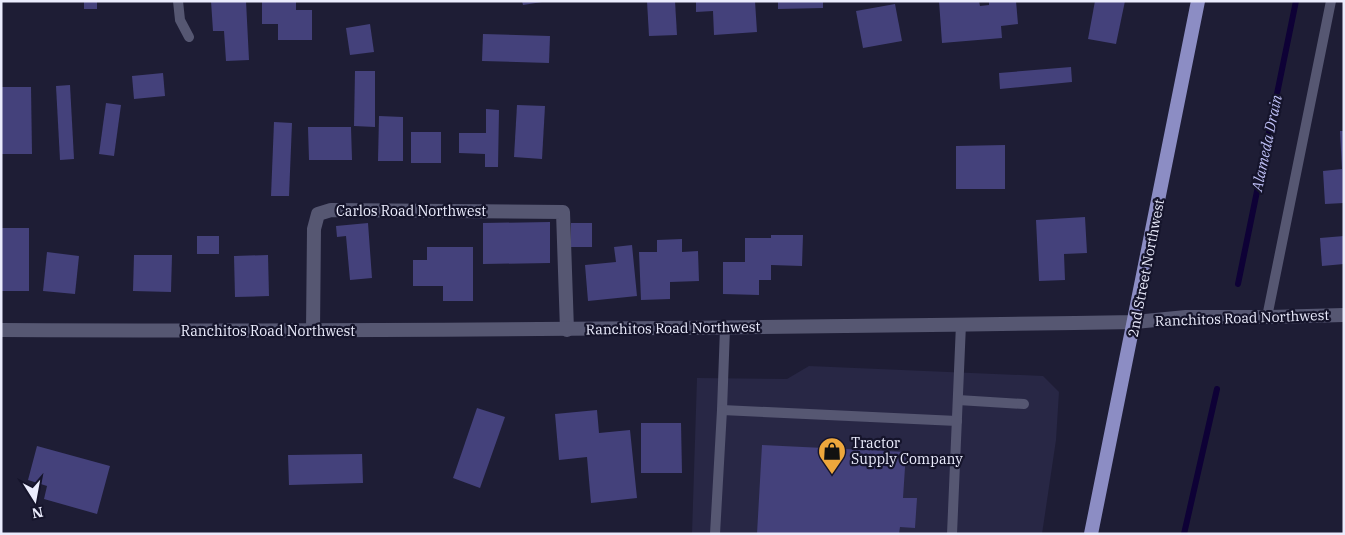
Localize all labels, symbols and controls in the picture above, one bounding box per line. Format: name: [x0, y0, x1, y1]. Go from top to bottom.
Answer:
water label: Alameda Drain: [1247, 93, 1286, 194]
street label: 2nd Street Northwest: [1124, 197, 1168, 339]
street label: Carlos Road Northwest: [336, 202, 486, 220]
street label: Ranchitos Road Northwest: [1154, 306, 1330, 330]
street label: Ranchitos Road Northwest: [586, 317, 760, 339]
street label: Ranchitos Road Northwest: [181, 322, 355, 340]
place label: Tractor Supply Company: [851, 434, 963, 468]
shop icon: Tractor Supply Company: [817, 436, 847, 475]
north arrow: [10, 475, 60, 525]
text: N: [30, 503, 45, 523]

